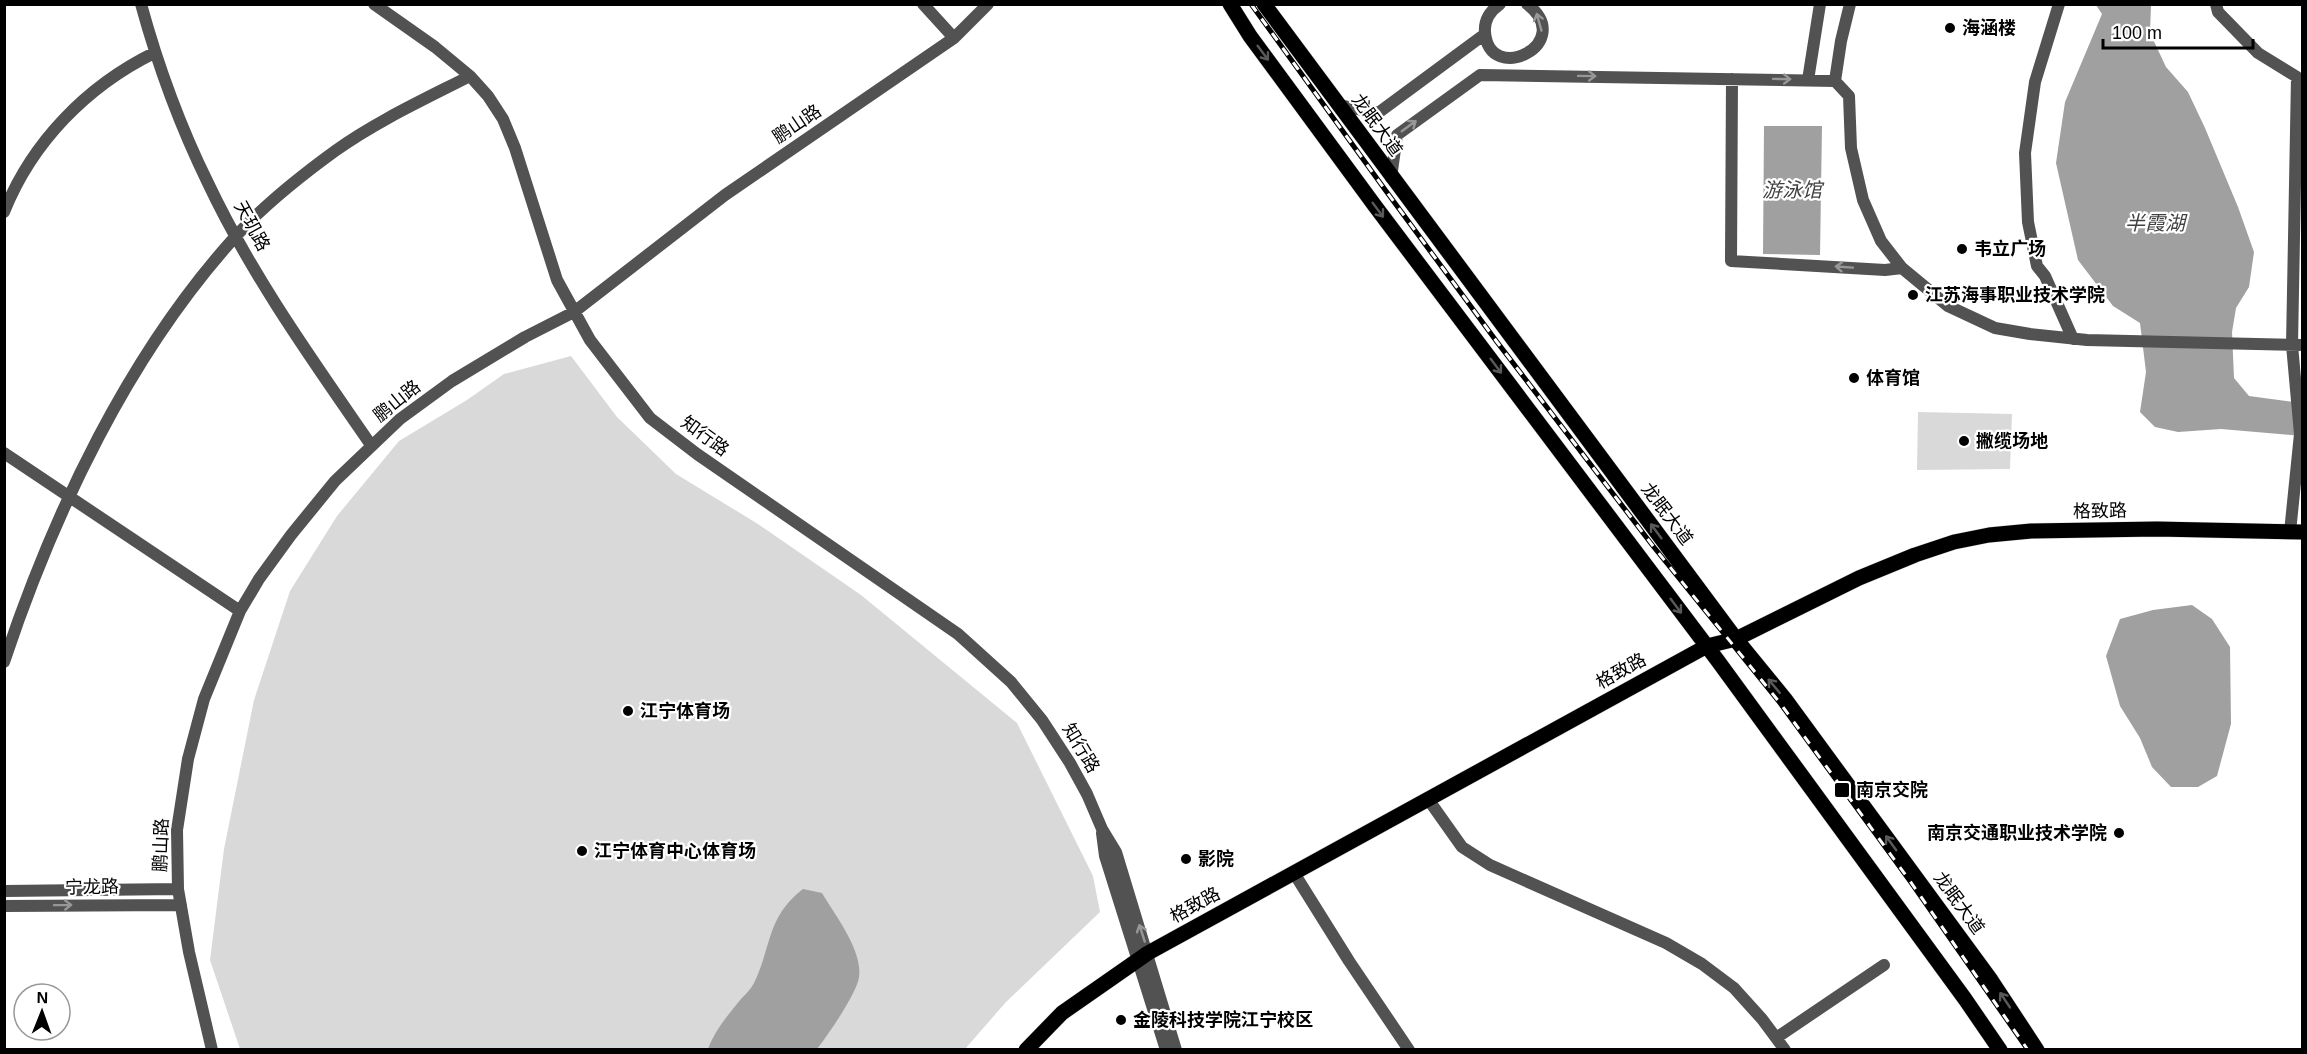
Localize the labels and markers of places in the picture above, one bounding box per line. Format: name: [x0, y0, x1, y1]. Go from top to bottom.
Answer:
place label: 海涵楼: [1962, 18, 2016, 38]
marker: 海涵楼: [1943, 21, 1957, 35]
place label: 韦立广场: [1974, 239, 2046, 259]
marker: 韦立广场: [1955, 242, 1969, 256]
place label: 江苏海事职业技术学院: [1925, 285, 2105, 305]
marker: 江苏海事职业技术学院: [1906, 288, 1920, 302]
place label: 体育馆: [1866, 368, 1920, 388]
marker: 体育馆: [1847, 371, 1861, 385]
place label: 撇缆场地: [1976, 431, 2048, 451]
marker: 撇缆场地: [1957, 434, 1971, 448]
place label: 江宁体育场: [640, 701, 730, 721]
marker: 江宁体育场: [621, 704, 635, 718]
place label: 南京交院: [1856, 780, 1928, 800]
marker: 南京交院: [1833, 781, 1851, 799]
place label: 南京交通职业技术学院: [1927, 823, 2107, 843]
marker: 南京交通职业技术学院: [2112, 826, 2126, 840]
place label: 江宁体育中心体育场: [594, 841, 756, 861]
marker: 江宁体育中心体育场: [575, 844, 589, 858]
place label: 影院: [1198, 849, 1234, 869]
marker: 影院: [1179, 852, 1193, 866]
place label: 金陵科技学院江宁校区: [1133, 1010, 1313, 1030]
marker: 金陵科技学院江宁校区: [1114, 1013, 1128, 1027]

